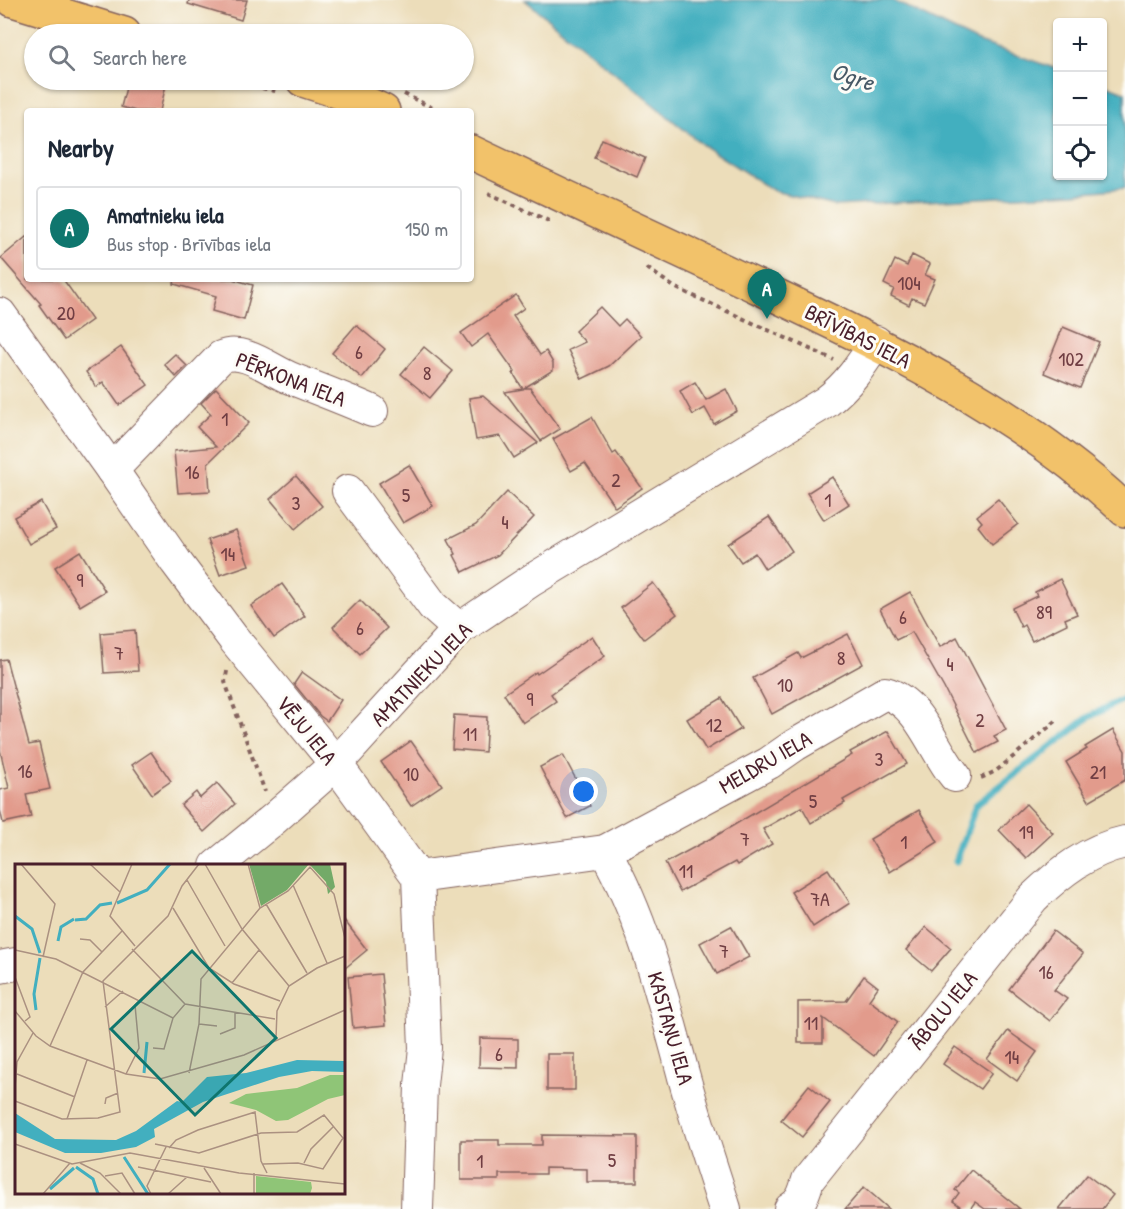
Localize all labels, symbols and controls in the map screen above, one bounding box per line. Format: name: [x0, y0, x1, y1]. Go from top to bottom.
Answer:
map controls: [1053, 18, 1107, 180]
button: +: [1053, 18, 1107, 72]
search box: [24, 24, 474, 90]
icon: search: [45, 41, 78, 74]
text: Search here: [93, 42, 187, 72]
water label: Ogre: [827, 54, 880, 99]
button: −: [1053, 72, 1107, 126]
button: locate: [1053, 126, 1107, 180]
text: Nearby: [48, 130, 114, 165]
text: Amatnieku iela: [107, 200, 224, 230]
text: A: [65, 215, 74, 242]
text: 150 m: [405, 215, 448, 242]
text: Bus stop · Brīvības iela: [107, 230, 271, 257]
house number: 104: [897, 269, 921, 296]
pin: A: [748, 270, 786, 319]
street label: BRĪVĪBAS IELA: [800, 297, 916, 376]
house number: 20: [57, 299, 75, 326]
house number: 6: [355, 338, 363, 365]
street label: PĒRKONA IELA: [232, 344, 350, 414]
house number: 102: [1058, 345, 1084, 372]
house number: 8: [423, 359, 431, 386]
house number: 1: [221, 405, 229, 432]
house number: 16: [184, 458, 200, 485]
house number: 2: [611, 466, 621, 493]
house number: 5: [402, 481, 411, 508]
house number: 1: [824, 486, 832, 513]
house number: 3: [292, 489, 301, 516]
house number: 4: [501, 508, 509, 535]
house number: 14: [221, 540, 235, 567]
house number: 9: [76, 566, 84, 593]
house number: 89: [1036, 598, 1052, 625]
house number: 6: [899, 603, 907, 630]
house number: 6: [356, 614, 364, 641]
street label: AMATNIEKU IELA: [364, 615, 478, 733]
house number: 7: [114, 639, 124, 666]
house number: 8: [837, 644, 845, 671]
house number: 4: [946, 650, 954, 677]
house number: 10: [777, 671, 793, 698]
house number: 9: [526, 685, 534, 712]
street label: VĒJU IELA: [270, 689, 344, 771]
house number: 2: [975, 706, 985, 733]
house number: 12: [706, 711, 723, 738]
house number: 11: [463, 720, 477, 747]
street label: MELDRU IELA: [713, 723, 817, 801]
house number: 3: [875, 745, 884, 772]
house number: 16: [17, 757, 33, 784]
house number: 21: [1090, 758, 1106, 785]
house number: 10: [403, 760, 419, 787]
your location: [569, 777, 598, 806]
house number: 5: [809, 787, 818, 814]
house number: 19: [1019, 818, 1033, 845]
house number: 7: [740, 825, 750, 852]
house number: 1: [900, 828, 908, 855]
house number: 11: [679, 857, 693, 884]
inset map: [15, 864, 345, 1194]
house number: 7A: [810, 885, 830, 912]
house number: 7: [719, 937, 729, 964]
house number: 16: [1038, 958, 1054, 985]
street label: ĀBOLU IELA: [902, 964, 984, 1056]
street label: KASTAŅU IELA: [641, 968, 701, 1088]
house number: 11: [804, 1009, 818, 1036]
house number: 6: [495, 1040, 503, 1067]
house number: 14: [1005, 1043, 1019, 1070]
house number: 5: [608, 1146, 617, 1173]
house number: 1: [476, 1147, 484, 1174]

